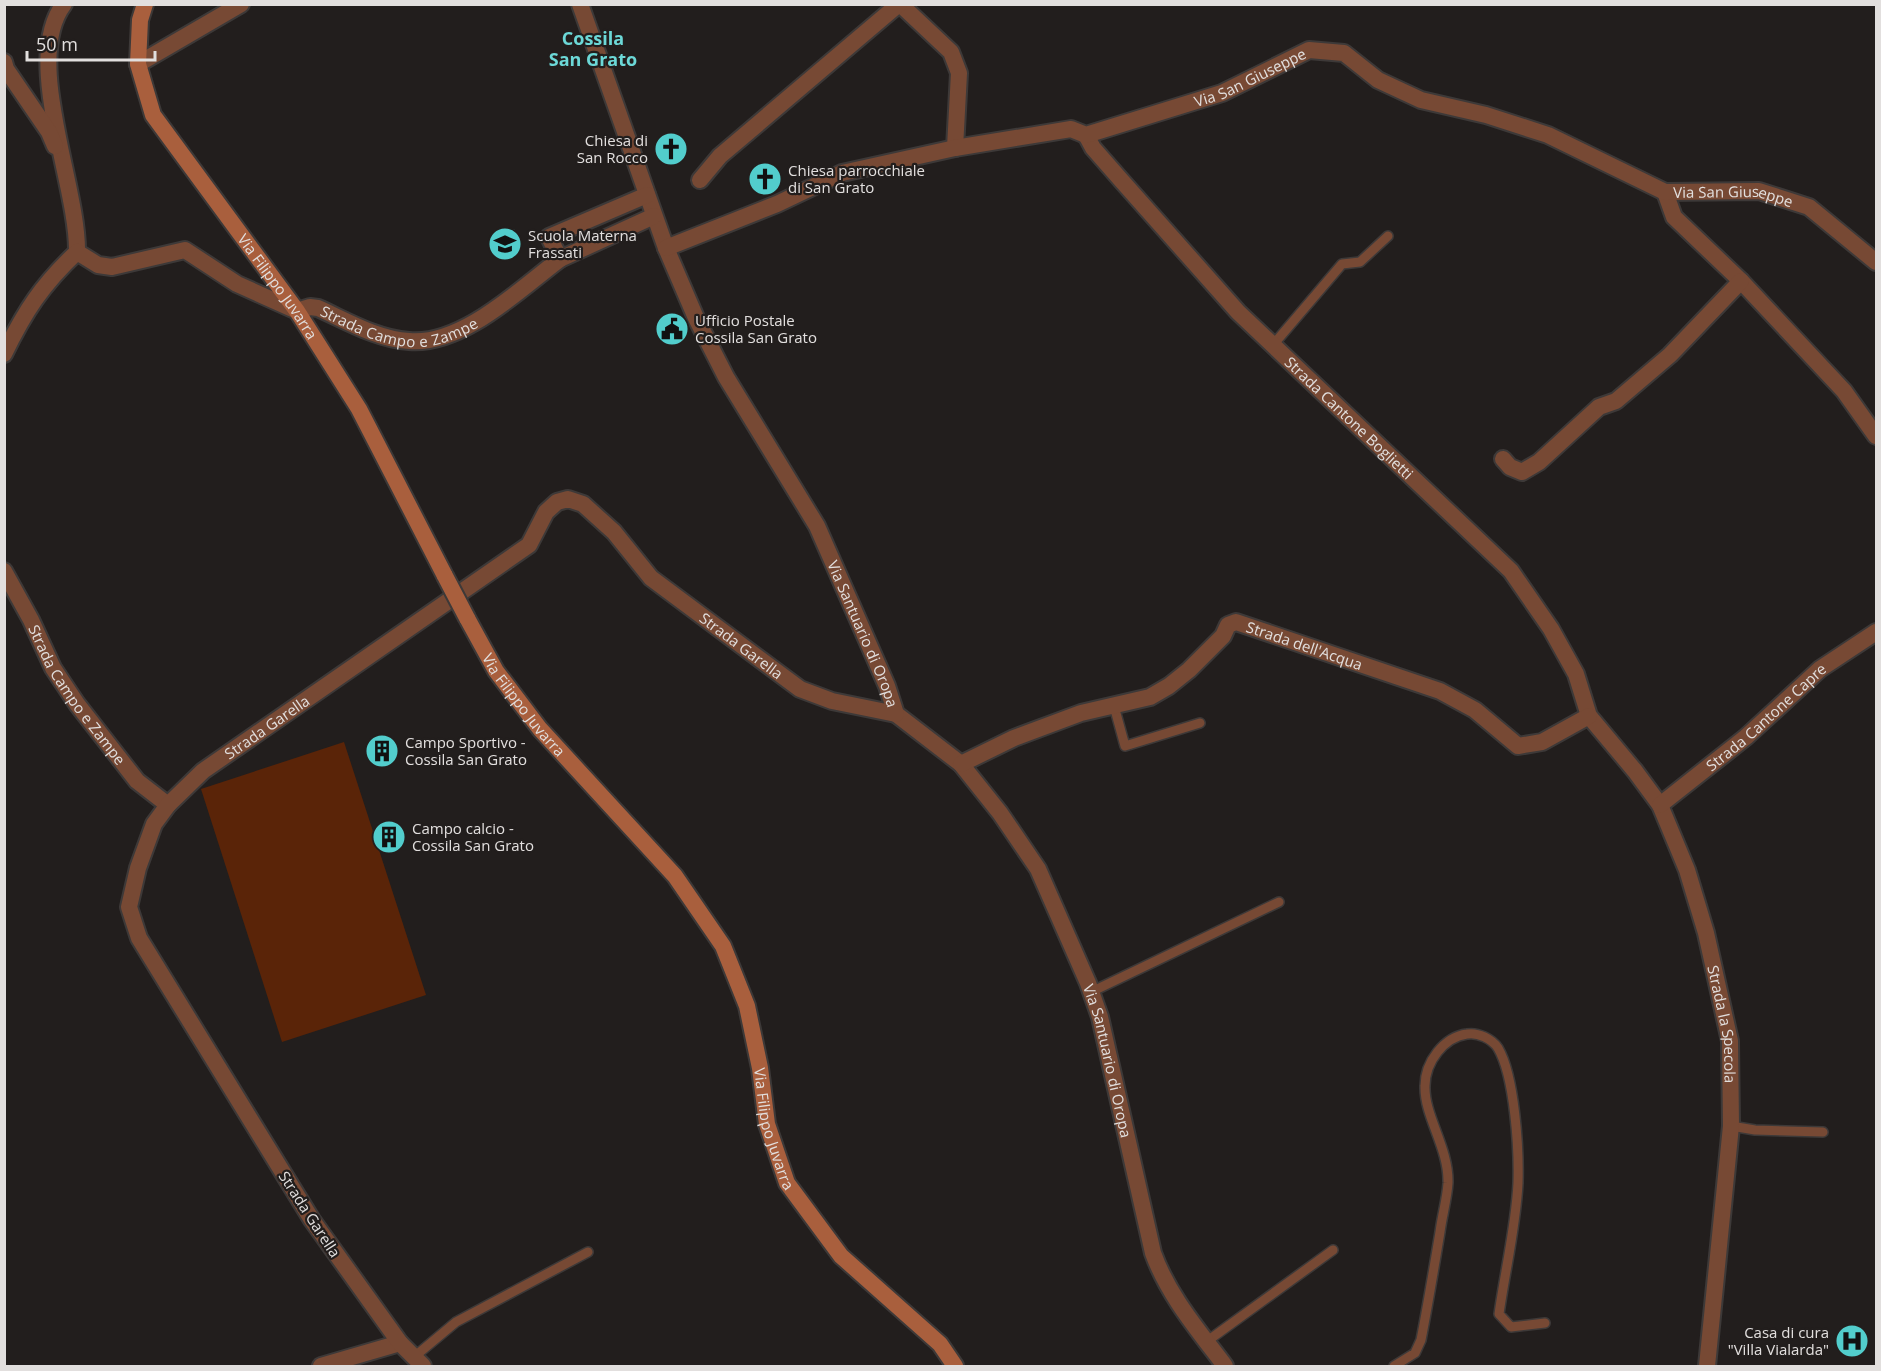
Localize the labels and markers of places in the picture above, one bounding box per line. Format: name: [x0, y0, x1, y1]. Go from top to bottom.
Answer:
place label: Chiesa di San Rocco: [577, 130, 648, 167]
church icon: Chiesa di San Rocco: [653, 131, 689, 167]
place label: Chiesa parrocchiale di San Grato: [788, 160, 925, 197]
church icon: Chiesa parrocchiale di San Grato: [747, 161, 783, 197]
place label: Scuola Materna Frassati: [528, 225, 637, 262]
school or university icon: Scuola Materna Frassati: [487, 226, 523, 262]
place label: Ufficio Postale Cossila San Grato: [695, 310, 817, 347]
public building icon: Ufficio Postale Cossila San Grato: [654, 311, 690, 347]
place label: Campo Sportivo - Cossila San Grato: [405, 732, 527, 769]
building icon: Campo Sportivo - Cossila San Grato: [364, 733, 400, 769]
place label: Campo calcio - Cossila San Grato: [412, 818, 534, 855]
building icon: Campo calcio - Cossila San Grato: [371, 819, 407, 855]
place label: Casa di cura "Villa Vialarda": [1728, 1322, 1829, 1359]
hospital icon: Casa di cura "Villa Vialarda": [1834, 1323, 1870, 1359]

